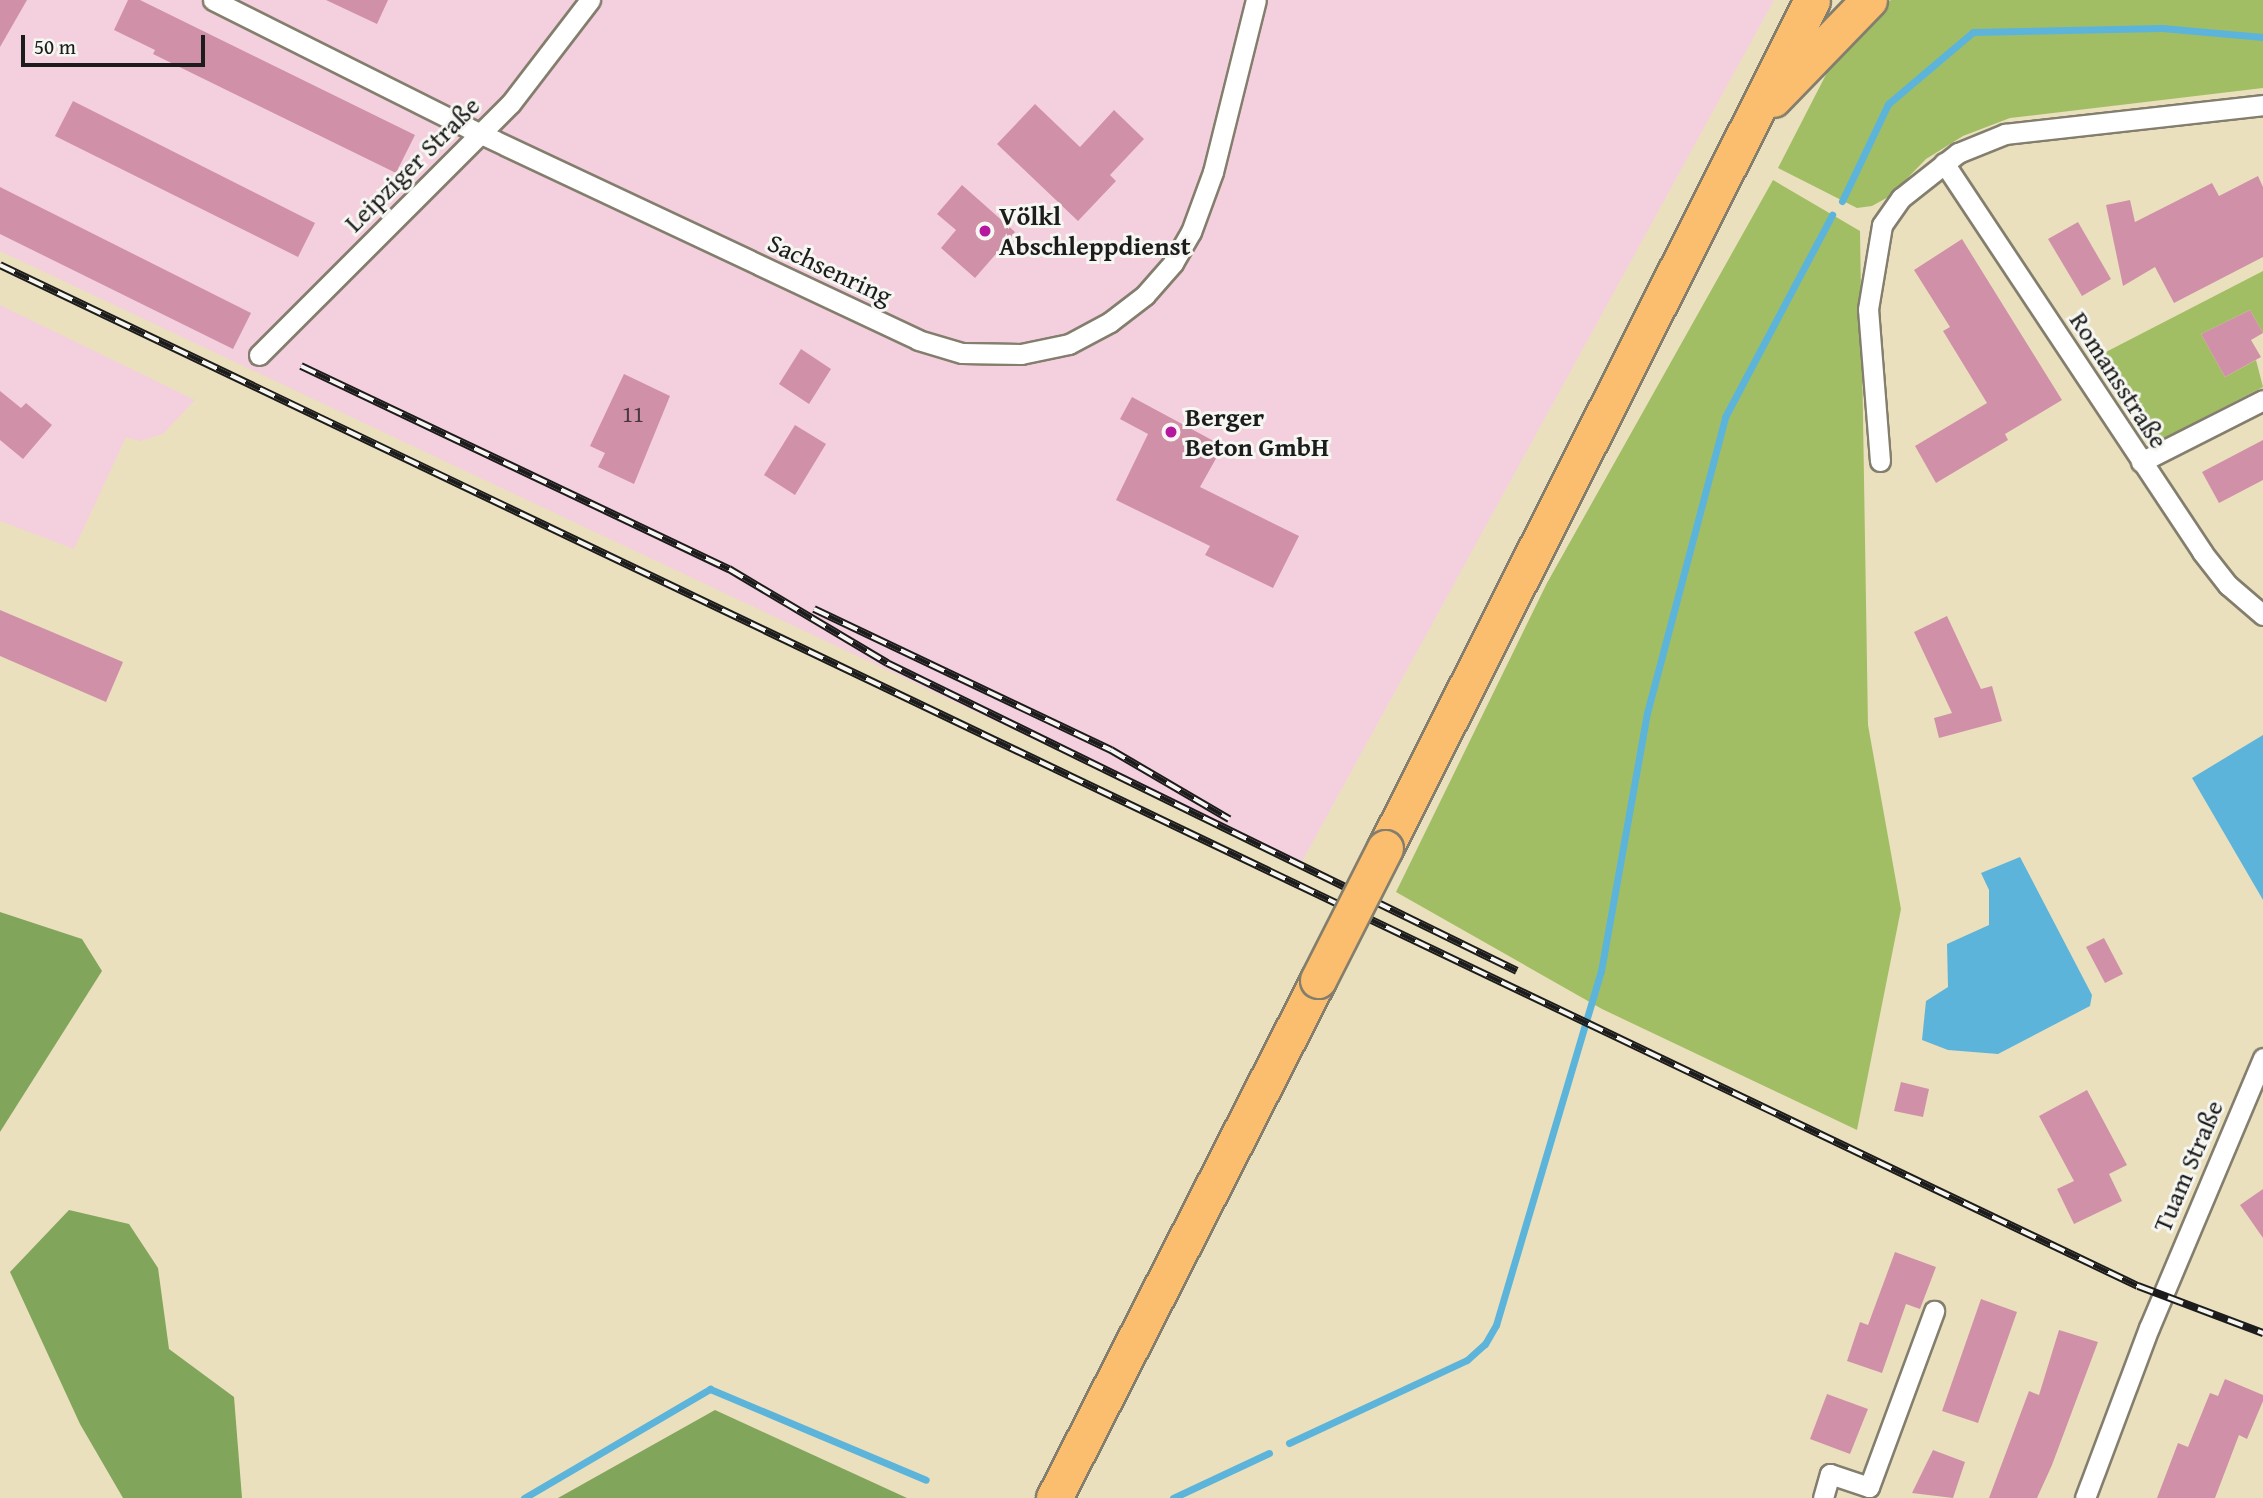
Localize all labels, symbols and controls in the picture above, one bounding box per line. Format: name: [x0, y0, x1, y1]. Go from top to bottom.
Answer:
scale bar: [24, 21, 208, 65]
text: 50 m: [34, 31, 76, 62]
street label: Leipziger Straße: [338, 90, 486, 238]
place label: Völkl Abschleppdienst: [999, 200, 1191, 262]
marker: Völkl Abschleppdienst: [977, 223, 993, 239]
street label: Sachsenring: [763, 227, 897, 311]
street label: Romansstraße: [2063, 306, 2175, 454]
house number: 11: [622, 400, 644, 428]
place label: Berger Beton GmbH: [1185, 401, 1329, 462]
marker: Berger Beton GmbH: [1163, 424, 1179, 440]
street label: Tuam Straße: [2146, 1095, 2230, 1237]

